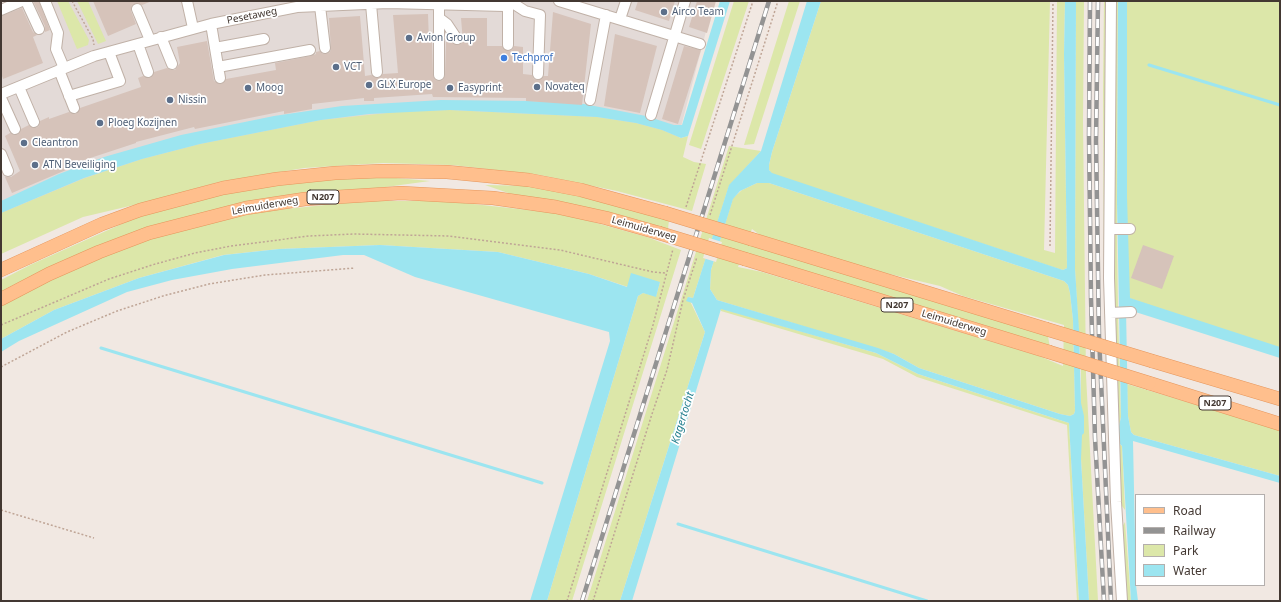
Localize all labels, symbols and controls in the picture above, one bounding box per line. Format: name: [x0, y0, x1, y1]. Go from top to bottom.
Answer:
street label: Pesetaweg: [226, 5, 278, 27]
place label: Airco Team: [672, 6, 724, 18]
marker: Airco Team: [659, 7, 669, 17]
place label: Avion Group: [417, 32, 475, 44]
marker: Avion Group: [404, 33, 414, 43]
place label: Techprof: [512, 52, 553, 64]
marker: Techprof: [499, 53, 509, 63]
place label: VCT: [344, 61, 362, 73]
marker: VCT: [331, 62, 341, 72]
place label: GLX Europe: [377, 79, 431, 91]
marker: GLX Europe: [364, 80, 374, 90]
place label: Novateq: [545, 81, 585, 93]
place label: Moog: [256, 82, 283, 94]
place label: Easyprint: [458, 82, 502, 94]
marker: Novateq: [532, 82, 542, 92]
marker: Moog: [243, 83, 253, 93]
marker: Easyprint: [445, 83, 455, 93]
place label: Nissin: [178, 94, 207, 106]
marker: Nissin: [165, 95, 175, 105]
place label: Ploeg Kozijnen: [108, 117, 177, 129]
marker: Ploeg Kozijnen: [95, 118, 105, 128]
place label: Cleantron: [32, 137, 78, 149]
marker: Cleantron: [19, 138, 29, 148]
place label: ATN Beveiliging: [43, 159, 116, 171]
marker: ATN Beveiliging: [30, 160, 40, 170]
road number: N207: [307, 190, 339, 204]
street label: Leimuiderweg: [231, 194, 299, 218]
street label: Leimuiderweg: [610, 214, 678, 244]
road number: N207: [881, 298, 913, 312]
street label: Leimuiderweg: [920, 307, 988, 339]
water label: Kagertocht: [669, 390, 697, 446]
road number: N207: [1199, 396, 1231, 410]
legend: [1135, 494, 1265, 586]
text: Road: [1173, 502, 1202, 519]
text: Railway: [1173, 522, 1216, 539]
text: Park: [1173, 542, 1198, 559]
text: Water: [1173, 562, 1207, 579]

